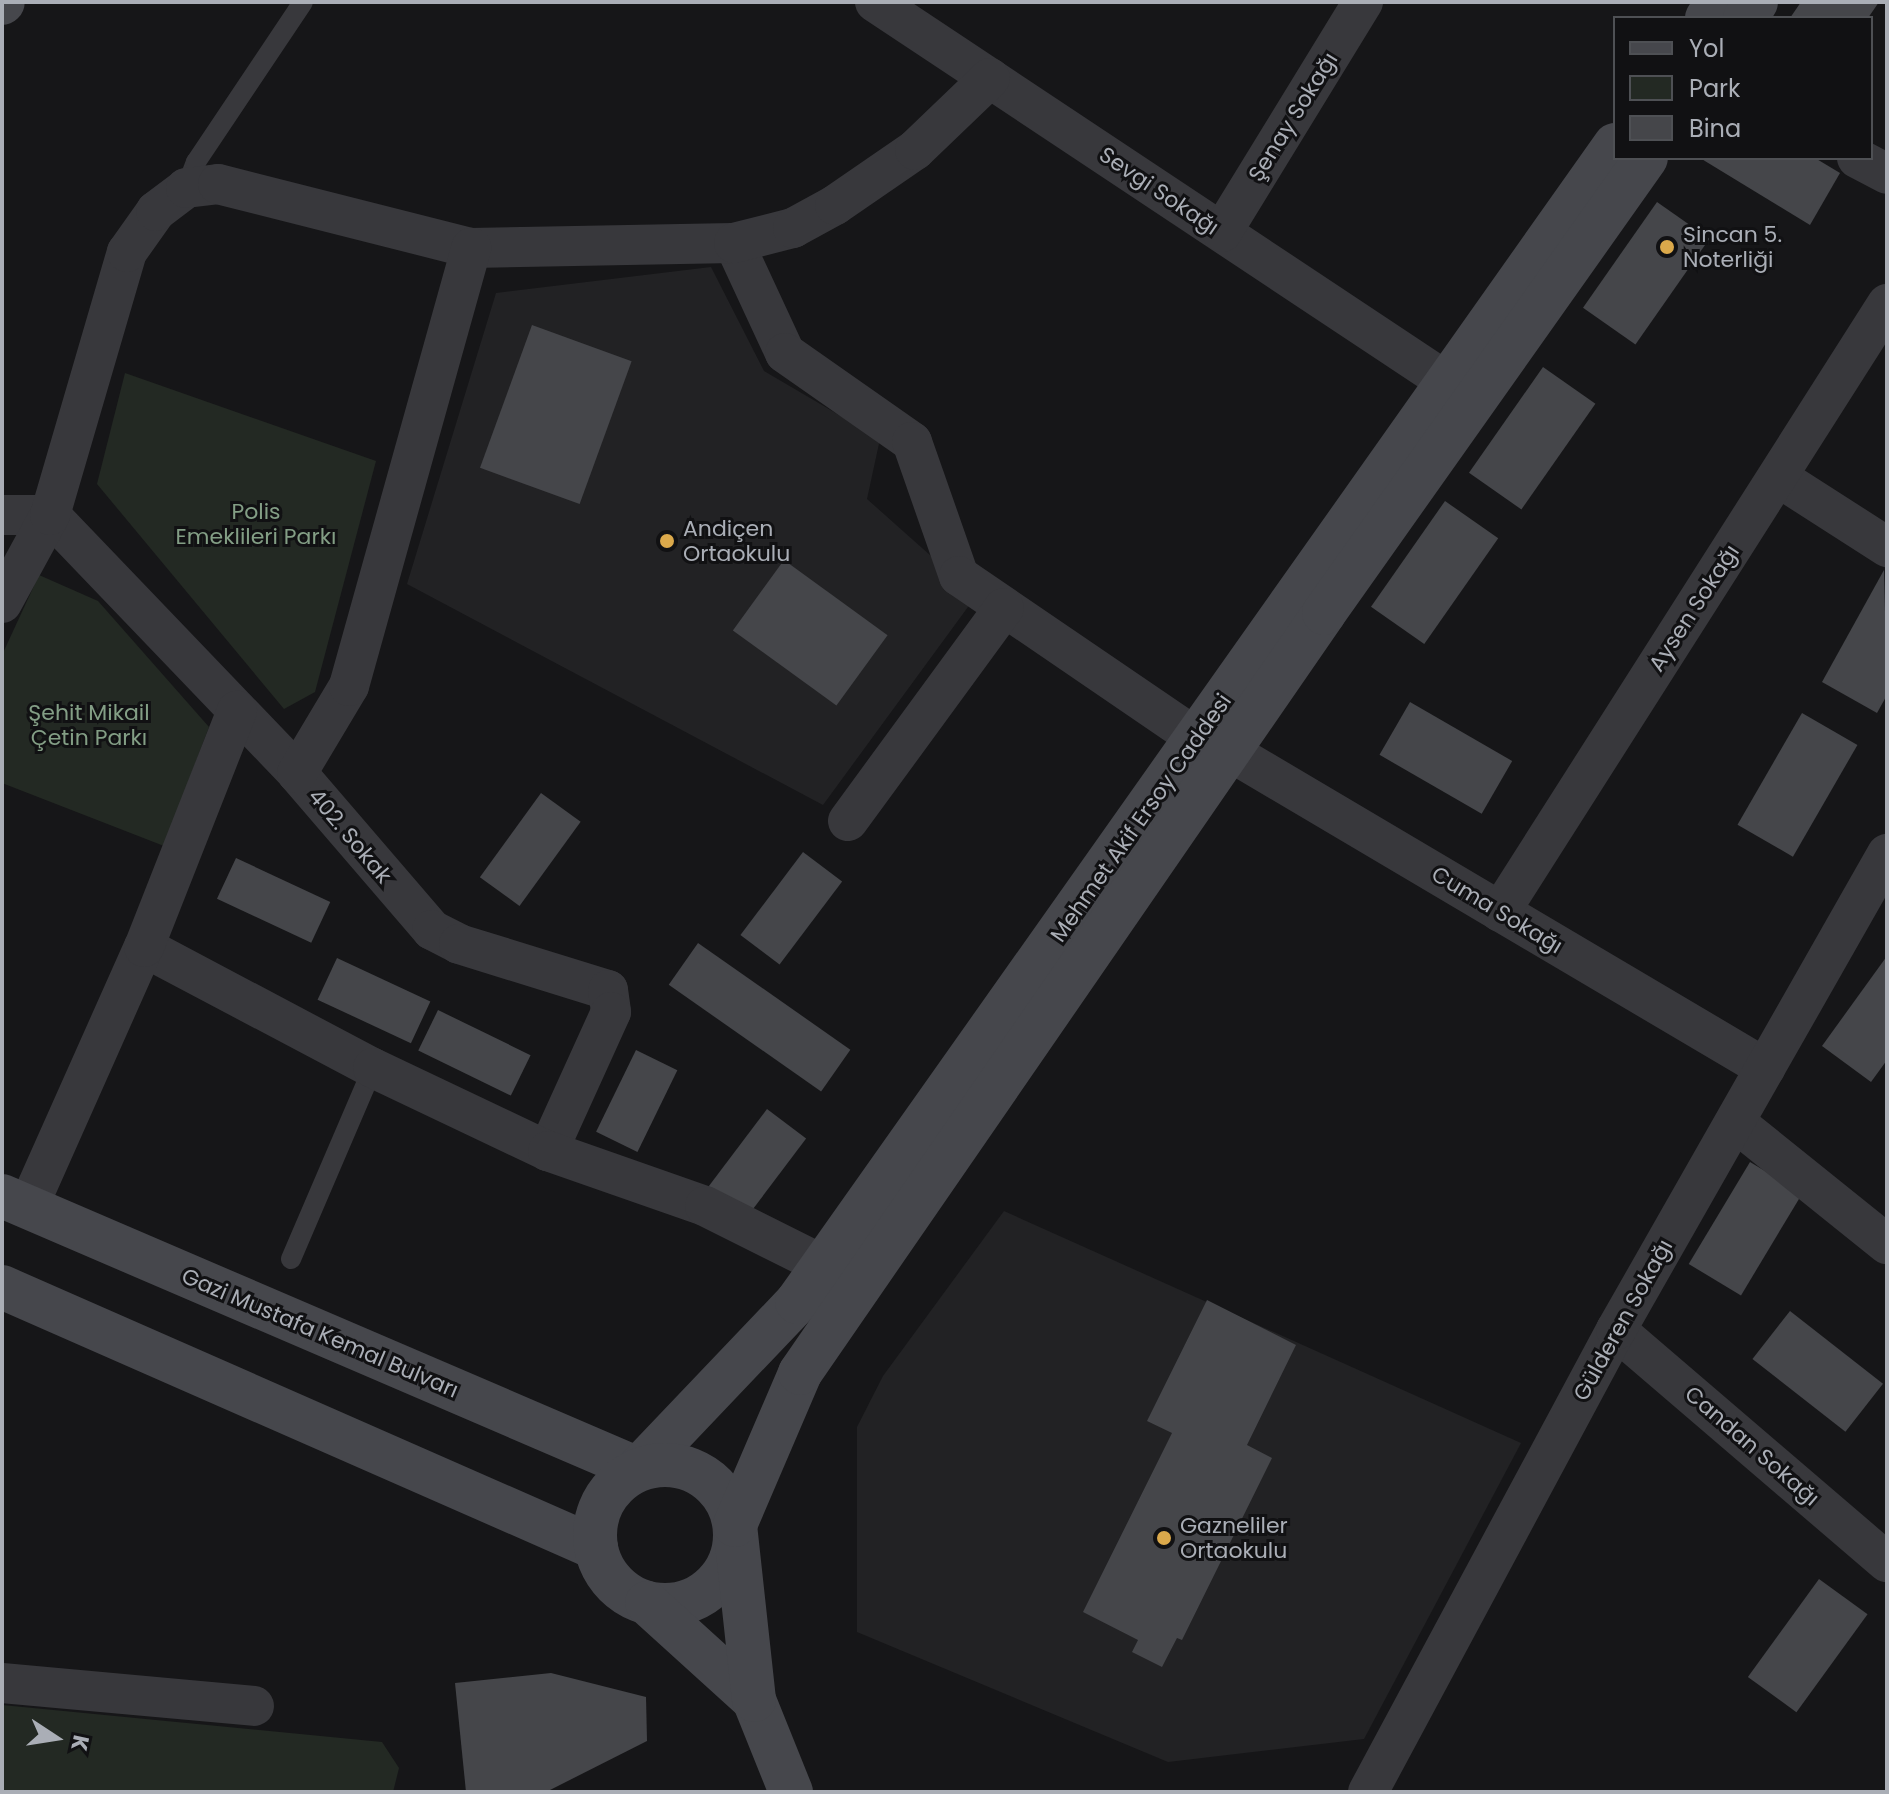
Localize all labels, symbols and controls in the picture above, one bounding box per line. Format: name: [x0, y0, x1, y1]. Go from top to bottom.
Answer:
legend: [1613, 16, 1873, 160]
text: Yol: [1689, 32, 1724, 65]
street label: Şenay Sokağı: [1243, 48, 1343, 186]
text: Park: [1689, 72, 1740, 105]
text: Bina: [1689, 112, 1741, 145]
street label: Sevgi Sokağı: [1094, 141, 1224, 241]
place label: Sincan 5. Noterliği: [1683, 221, 1782, 272]
marker: Sincan 5. Noterliği: [1658, 238, 1676, 256]
park label: Polis Emeklileri Parkı: [176, 498, 336, 550]
place label: Andiçen Ortaokulu: [683, 515, 790, 566]
marker: Andiçen Ortaokulu: [658, 532, 676, 550]
street label: Aysen Sokağı: [1643, 540, 1745, 676]
street label: Mehmet Akif Ersoy Caddesi: [1045, 689, 1237, 947]
park label: Şehit Mikail Çetin Parkı: [28, 699, 150, 750]
street label: 402. Sokak: [303, 783, 397, 889]
street label: Cuma Sokağı: [1427, 861, 1567, 959]
street label: Gülderen Sokağı: [1568, 1235, 1678, 1405]
street label: Gazi Mustafa Kemal Bulvarı: [178, 1263, 462, 1403]
street label: Candan Sokağı: [1680, 1381, 1824, 1511]
place label: Gazneliler Ortaokulu: [1180, 1512, 1288, 1564]
marker: Gazneliler Ortaokulu: [1155, 1529, 1173, 1547]
north arrow: [16, 1698, 96, 1778]
text: K: [63, 1732, 97, 1754]

